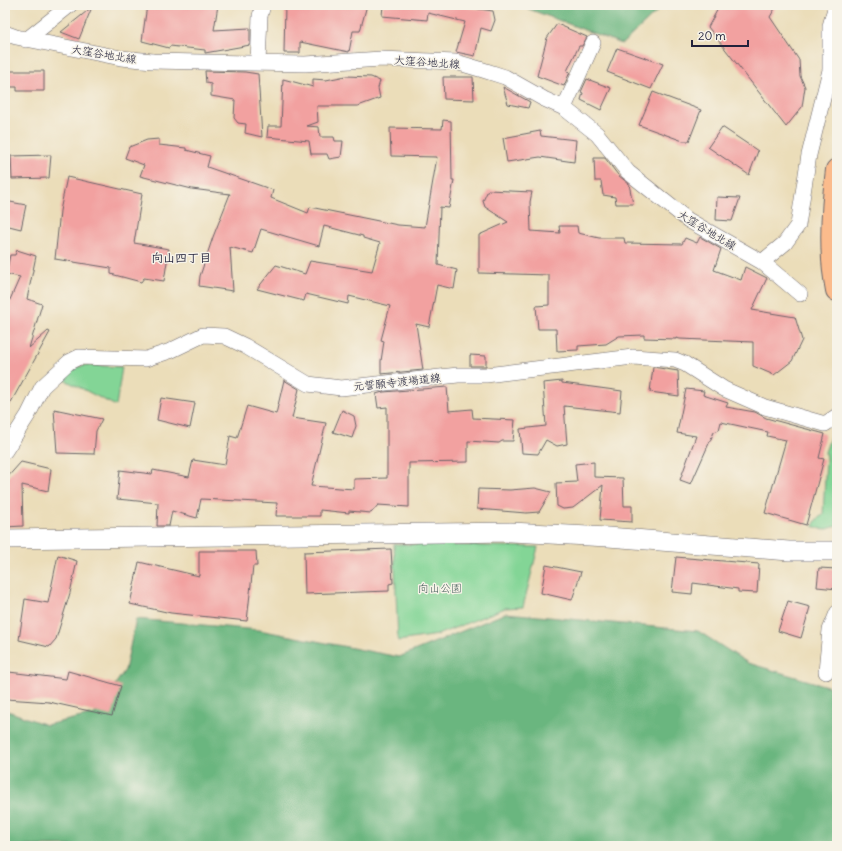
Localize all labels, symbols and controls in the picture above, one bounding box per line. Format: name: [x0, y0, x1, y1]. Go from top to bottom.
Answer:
scale bar: [692, 22, 748, 48]
text: 20 m: [698, 28, 726, 43]
street label: 大窪谷地北線: [70, 42, 138, 66]
street label: 大窪谷地北線: [394, 53, 460, 71]
street label: 大窪谷地北線: [675, 207, 739, 253]
district label: 向山四丁目: [151, 250, 211, 265]
street label: 元誓願寺渡場道線: [353, 370, 441, 394]
park label: 向山公園: [418, 581, 462, 595]

